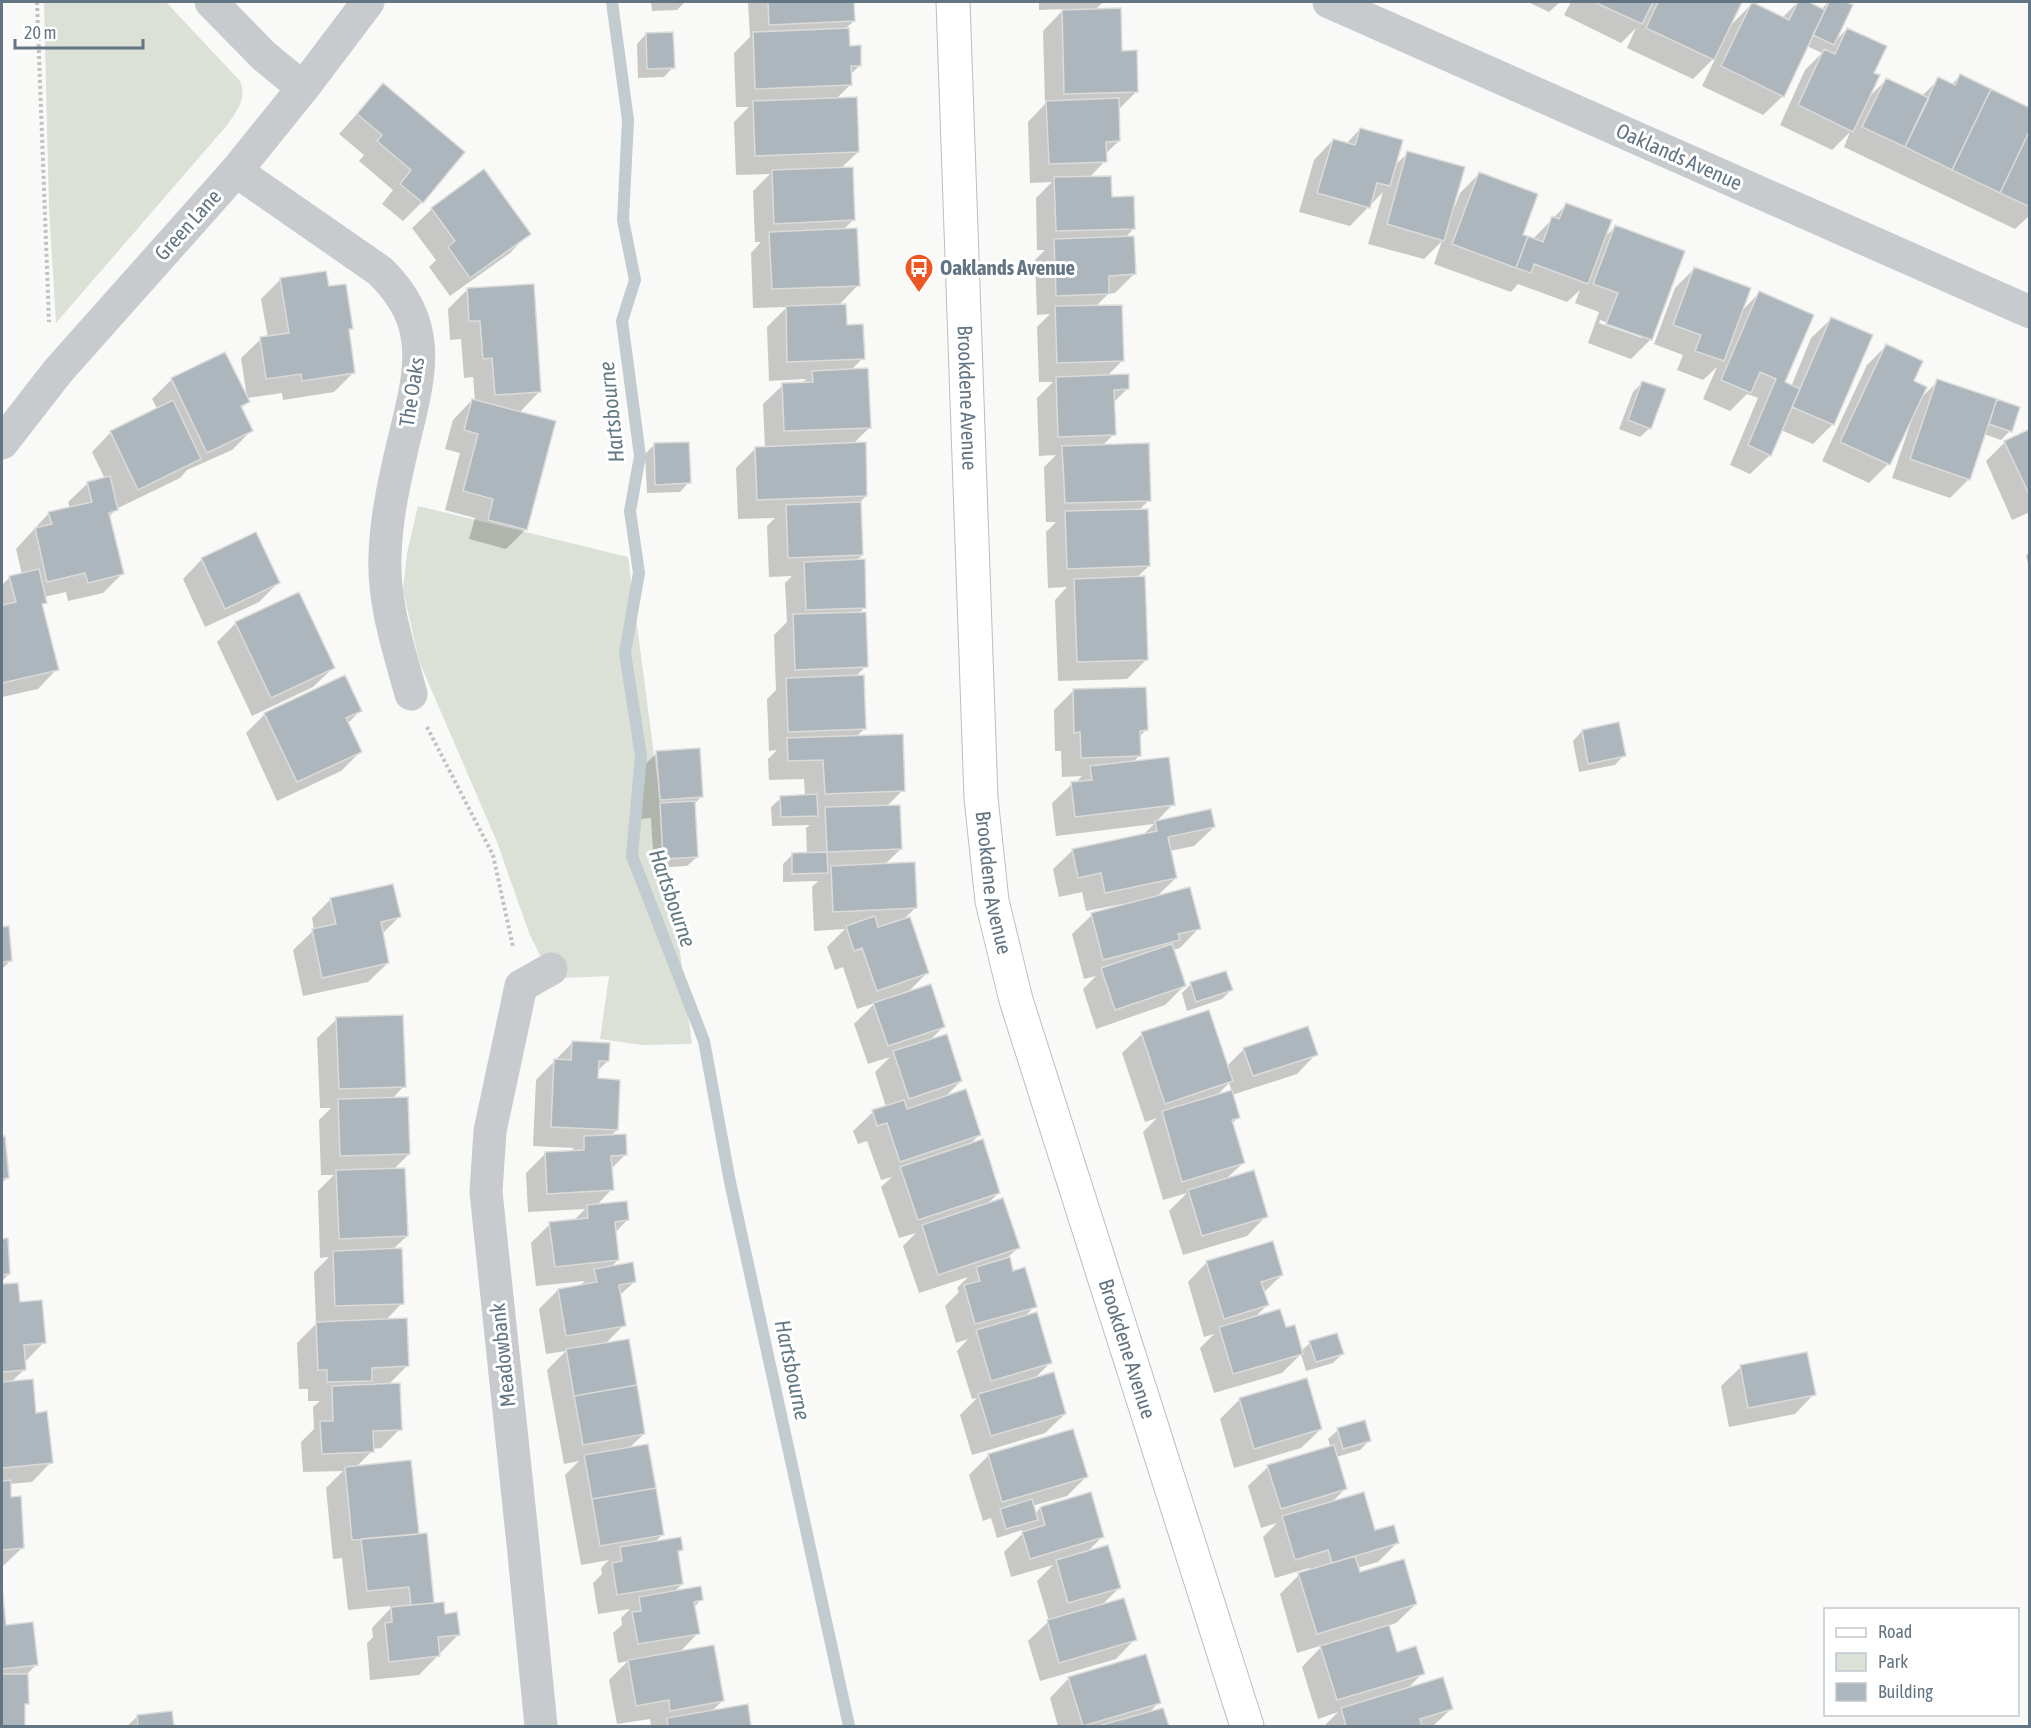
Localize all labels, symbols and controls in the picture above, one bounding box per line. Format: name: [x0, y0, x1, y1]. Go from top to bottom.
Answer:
scale bar: [15, 12, 142, 50]
text: 20 m: [24, 22, 56, 43]
street label: Oaklands Avenue: [1613, 118, 1746, 195]
street label: Green Lane: [149, 184, 225, 265]
bus stop icon: Oaklands Avenue: [903, 252, 935, 294]
place label: Oaklands Avenue: [940, 255, 1075, 279]
street label: Brookdene Avenue: [953, 325, 982, 471]
street label: The Oaks: [394, 355, 428, 428]
water label: Hartsbourne: [593, 360, 629, 464]
street label: Brookdene Avenue: [971, 810, 1017, 957]
water label: Hartsbourne: [644, 846, 702, 950]
street label: Brookdene Avenue: [1095, 1276, 1161, 1421]
street label: Meadowbank: [485, 1302, 519, 1408]
water label: Hartsbourne: [770, 1317, 816, 1423]
legend: [1824, 1608, 2019, 1716]
text: Road: [1878, 1621, 1912, 1642]
text: Park: [1878, 1651, 1908, 1672]
text: Building: [1878, 1681, 1933, 1702]

